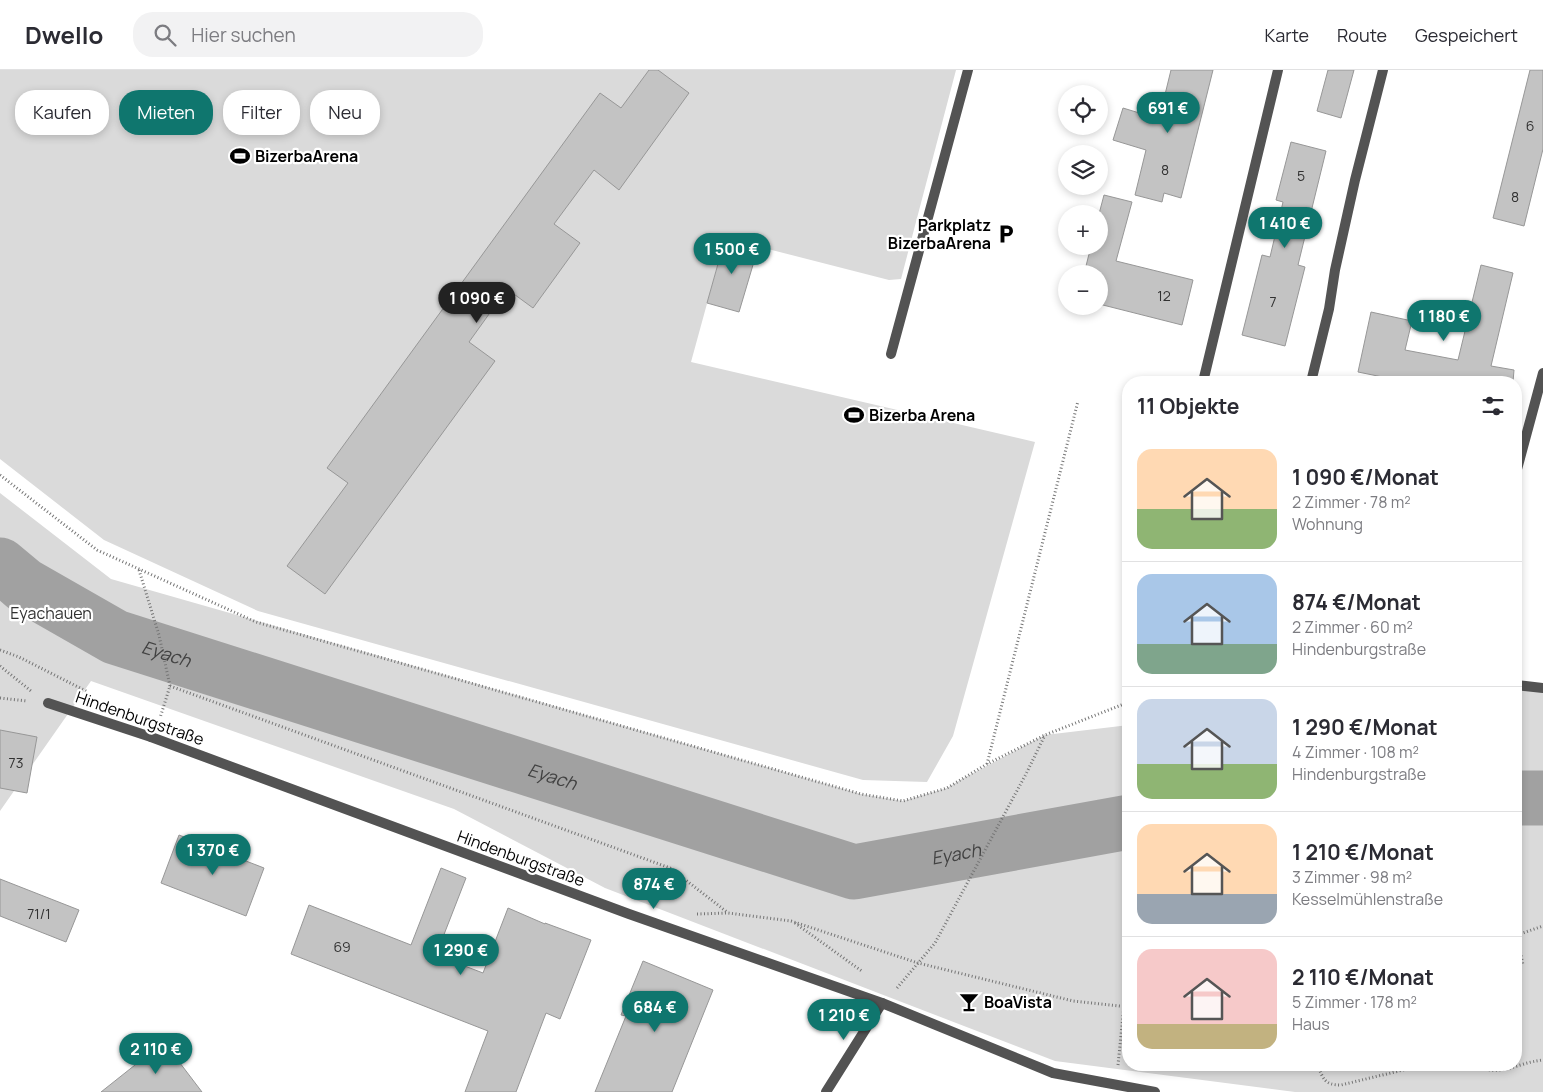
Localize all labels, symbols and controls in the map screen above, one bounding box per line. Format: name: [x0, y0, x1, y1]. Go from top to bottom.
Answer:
search box: [133, 12, 483, 57]
text: Dwello: [25, 18, 103, 51]
icon: search: [151, 21, 179, 49]
text: Hier suchen: [191, 22, 296, 48]
text: Karte: [1264, 23, 1309, 47]
text: Route: [1337, 23, 1387, 47]
text: Gespeichert: [1415, 23, 1518, 47]
map controls: [1058, 85, 1108, 315]
button: locate: [1058, 85, 1108, 135]
chip: Kaufen: [15, 90, 109, 135]
chip: Mieten: [119, 90, 213, 135]
chip: Filter: [223, 90, 300, 135]
chip: Neu: [310, 90, 380, 135]
pin: 691 €: [1133, 92, 1203, 134]
text: 691 €: [1148, 97, 1188, 119]
house number: 6: [1526, 116, 1534, 135]
sports icon: BizerbaArena: [229, 145, 251, 167]
place label: BizerbaArena: [255, 145, 358, 167]
button: layers: [1058, 145, 1108, 195]
house number: 8: [1161, 160, 1169, 179]
house number: 5: [1297, 166, 1305, 185]
house number: 8: [1511, 187, 1519, 206]
button: +: [1058, 205, 1108, 255]
pin: 1 410 €: [1239, 206, 1331, 249]
text: 1 410 €: [1259, 212, 1311, 234]
place label: Parkplatz BizerbaArena: [888, 214, 991, 254]
parking icon: Parkplatz BizerbaArena: [995, 223, 1017, 245]
pin: 1 500 €: [686, 232, 778, 275]
text: 1 500 €: [705, 238, 759, 260]
button: −: [1058, 265, 1108, 315]
pin: 1 090 €: [431, 282, 523, 324]
house number: 12: [1157, 286, 1171, 305]
text: 1 090 €: [449, 287, 505, 309]
house number: 7: [1269, 292, 1277, 311]
pin: 1 180 €: [1398, 300, 1490, 342]
text: 1 180 €: [1418, 305, 1470, 327]
text: 11 Objekte: [1137, 392, 1239, 420]
icon: filters: [1479, 392, 1507, 420]
sports icon: Bizerba Arena: [843, 404, 865, 426]
place label: Bizerba Arena: [869, 404, 975, 426]
text: 1 090 €/Monat: [1292, 463, 1439, 491]
icon: home: [1177, 469, 1237, 529]
text: 2 Zimmer · 78 m²: [1292, 491, 1411, 513]
text: Wohnung: [1292, 513, 1363, 535]
text: 874 €/Monat: [1292, 588, 1421, 616]
icon: home: [1177, 594, 1237, 654]
park label: Eyachauen: [10, 602, 92, 624]
text: 2 Zimmer · 60 m²: [1292, 616, 1413, 638]
water label: Eyach: [139, 634, 195, 673]
text: Hindenburgstraße: [1292, 638, 1426, 660]
street label: Hindenburgstraße: [73, 686, 207, 750]
text: 1 290 €/Monat: [1292, 713, 1438, 741]
icon: home: [1177, 719, 1237, 779]
text: 4 Zimmer · 108 m²: [1292, 741, 1419, 763]
house number: 73: [9, 753, 23, 772]
water label: Eyach: [525, 757, 581, 795]
text: Hindenburgstraße: [1292, 763, 1426, 785]
street label: Hindenburgstraße: [454, 825, 588, 891]
pin: 1 370 €: [167, 834, 259, 876]
water label: Eyach: [929, 837, 984, 870]
text: 1 210 €/Monat: [1292, 838, 1434, 866]
text: 1 370 €: [187, 839, 239, 861]
icon: home: [1177, 844, 1237, 904]
text: 3 Zimmer · 98 m²: [1292, 866, 1412, 888]
pin: 874 €: [619, 868, 689, 910]
text: 874 €: [633, 873, 675, 895]
text: Kesselmühlenstraße: [1292, 888, 1443, 910]
house number: 71/1: [27, 904, 51, 923]
pin: 1 290 €: [415, 934, 507, 976]
house number: 69: [333, 937, 351, 956]
text: 1 290 €: [434, 939, 488, 961]
text: 2 110 €/Monat: [1292, 963, 1434, 991]
icon: home: [1177, 969, 1237, 1029]
pin: 684 €: [620, 990, 690, 1033]
bar icon: BoaVista: [958, 991, 980, 1013]
place label: BoaVista: [984, 991, 1052, 1013]
text: 5 Zimmer · 178 m²: [1292, 991, 1417, 1013]
text: 684 €: [633, 996, 677, 1018]
pin: 1 210 €: [798, 998, 890, 1041]
text: 1 210 €: [818, 1004, 870, 1026]
text: Haus: [1292, 1013, 1330, 1035]
pin: 2 110 €: [110, 1032, 202, 1075]
text: 2 110 €: [130, 1038, 182, 1060]

